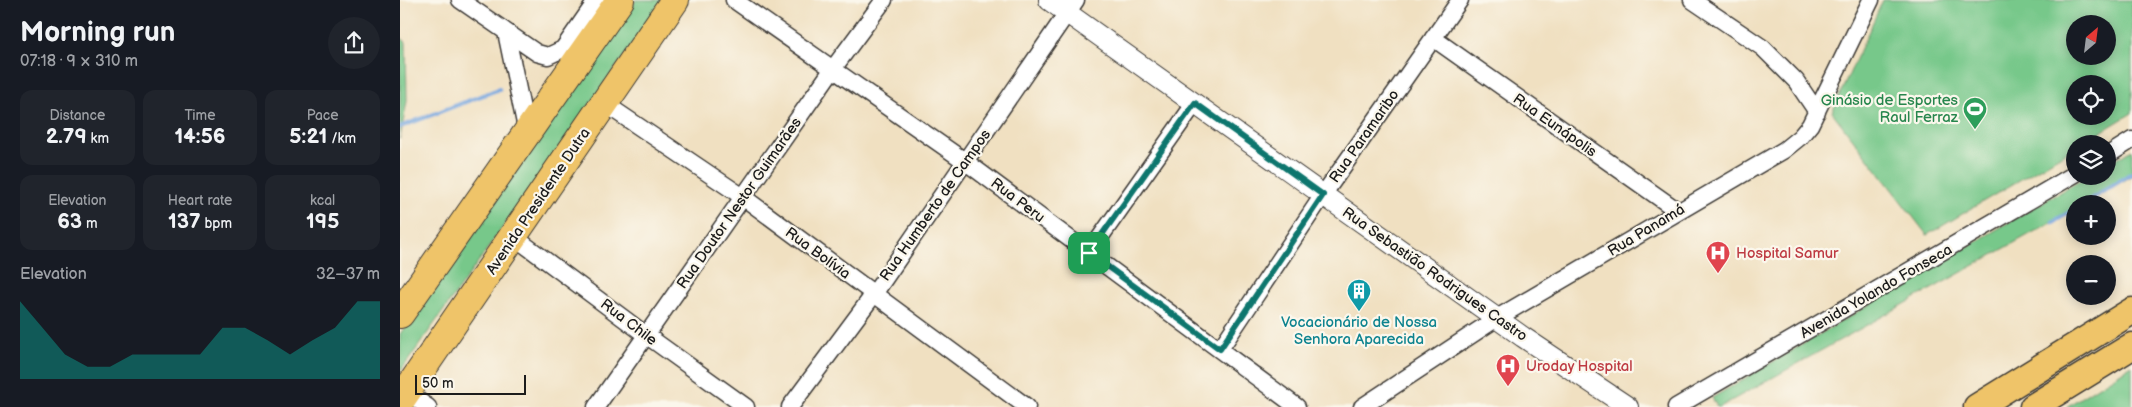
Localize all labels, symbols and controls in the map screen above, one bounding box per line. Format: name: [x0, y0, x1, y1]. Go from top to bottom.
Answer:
north arrow: [2066, 15, 2116, 65]
map controls: [2066, 15, 2116, 305]
text: Morning run: [20, 16, 175, 49]
button: share: [328, 17, 380, 69]
text: 07:18 · 9 × 310 m: [20, 52, 138, 71]
button: locate: [2066, 75, 2116, 125]
street label: Rua Paramaribo: [1325, 86, 1404, 186]
street label: Rua Eunápolis: [1509, 90, 1601, 162]
place label: Ginásio de Esportes Raul Ferraz: [1821, 91, 1959, 127]
sports icon: Ginásio de Esportes Raul Ferraz: [1962, 96, 1988, 130]
text: Distance: [49, 107, 105, 124]
text: Time: [184, 107, 216, 124]
text: Pace: [307, 107, 339, 124]
street label: Rua Doutor Nestor Guimarães: [673, 113, 806, 293]
text: 2.79: [46, 124, 87, 149]
text: 14:56: [174, 124, 226, 149]
text: 5:21: [289, 124, 327, 149]
street label: Avenida Presidente Dutra: [482, 124, 595, 278]
street label: Rua Humberto de Campos: [876, 125, 995, 285]
text: km: [87, 130, 109, 147]
text: /km: [327, 130, 356, 147]
button: layers: [2066, 135, 2116, 185]
street label: Rua Peru: [987, 174, 1049, 227]
text: Elevation: [48, 192, 107, 209]
text: Heart rate: [168, 192, 232, 209]
text: kcal: [310, 192, 335, 209]
button: +: [2066, 195, 2116, 245]
street label: Rua Panamá: [1604, 200, 1688, 261]
street label: Rua Sebastião Rodrigues Castro: [1338, 203, 1531, 346]
text: 63: [57, 209, 82, 234]
text: 137: [168, 209, 201, 234]
text: 195: [306, 209, 339, 234]
text: m: [82, 215, 98, 232]
text: bpm: [201, 215, 232, 232]
street label: Rua Bolívia: [781, 223, 854, 284]
pin: [1068, 232, 1110, 274]
icon: arrive: [1075, 239, 1103, 267]
hospital icon: Hospital Samur: [1705, 240, 1731, 274]
street label: Avenida Yolando Fonseca: [1797, 240, 1956, 343]
place label: Hospital Samur: [1736, 244, 1839, 263]
button: −: [2066, 255, 2116, 305]
text: Elevation: [20, 265, 87, 284]
text: 32–37 m: [316, 265, 380, 284]
building icon: Vocacionário de Nossa Senhora Aparecida: [1346, 278, 1372, 312]
street label: Rua Chile: [597, 295, 661, 350]
place label: Vocacionário de Nossa Senhora Aparecida: [1281, 313, 1437, 349]
hospital icon: Uroday Hospital: [1495, 353, 1521, 387]
place label: Uroday Hospital: [1526, 357, 1633, 376]
scale bar: [415, 372, 526, 395]
text: 50 m: [422, 375, 454, 392]

